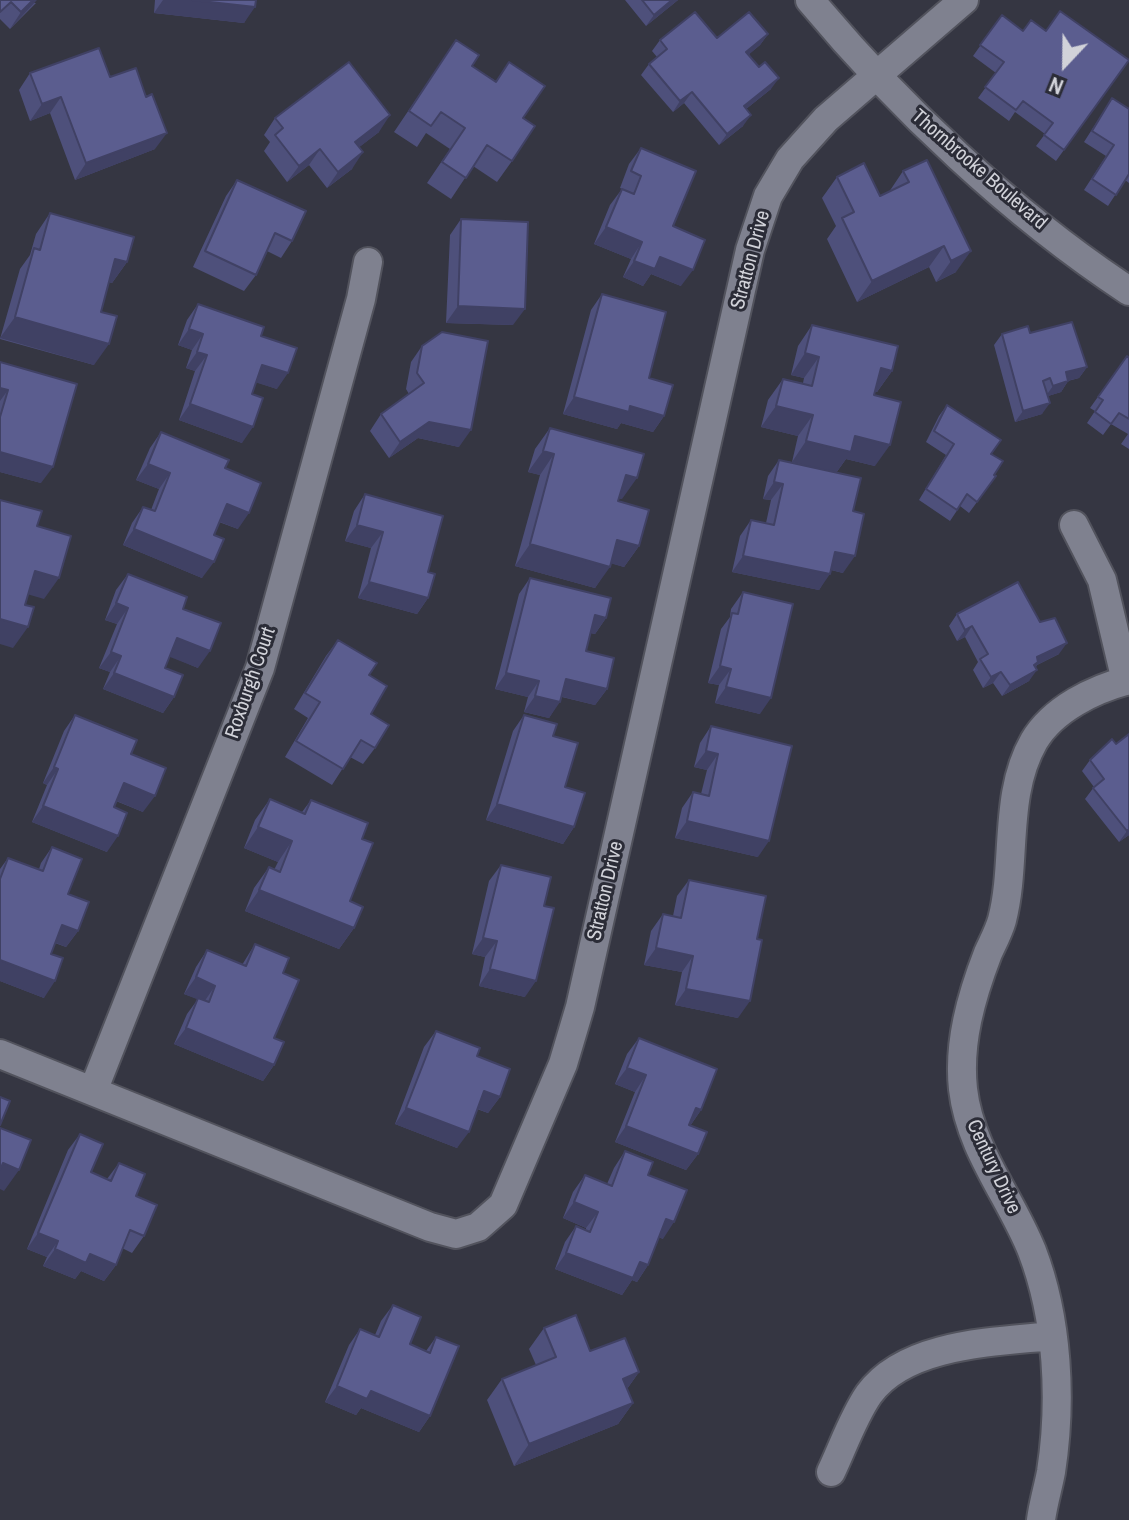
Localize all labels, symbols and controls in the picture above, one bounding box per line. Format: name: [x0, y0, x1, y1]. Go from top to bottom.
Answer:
north arrow: [1025, 24, 1105, 104]
text: N: [1044, 70, 1068, 103]
street label: Thornbrooke Boulevard: [906, 105, 1052, 235]
street label: Stratton Drive: [726, 208, 776, 312]
street label: Roxburgh Court: [221, 624, 281, 742]
street label: Stratton Drive: [583, 839, 629, 943]
street label: Century Drive: [961, 1116, 1025, 1218]

